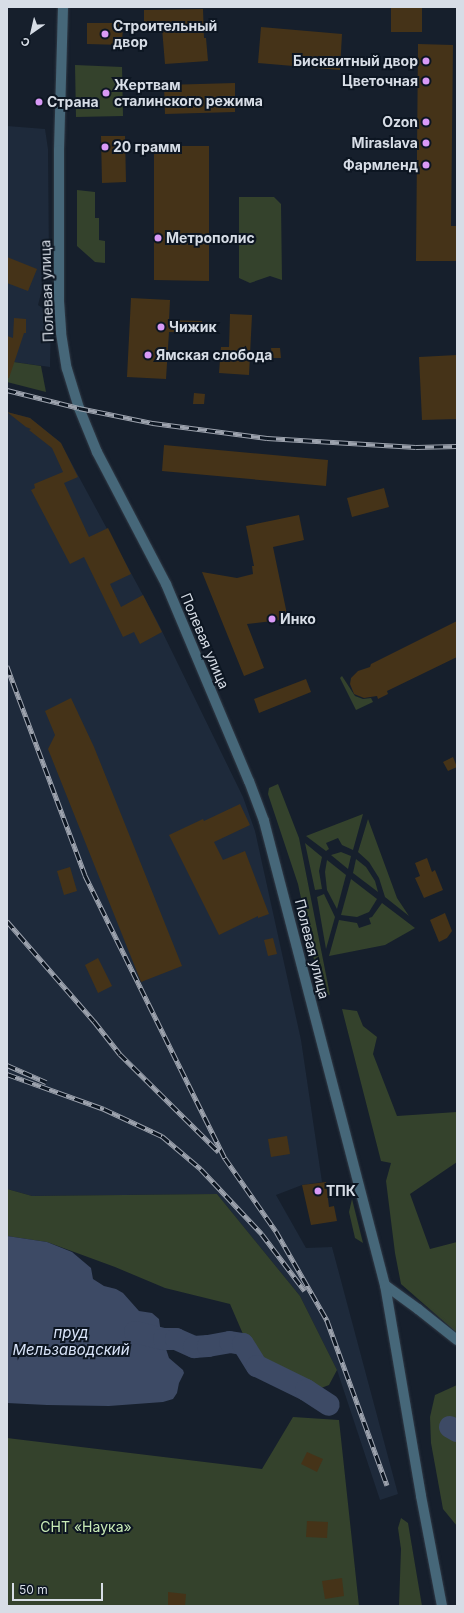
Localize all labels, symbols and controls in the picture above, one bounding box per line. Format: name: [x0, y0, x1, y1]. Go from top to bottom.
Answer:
north arrow: [12, 12, 52, 52]
place label: Строительный двор: [113, 18, 217, 50]
marker: Строительный двор: [100, 29, 110, 39]
text: С: [18, 34, 33, 50]
place label: Бисквитный двор: [293, 53, 418, 69]
marker: Бисквитный двор: [421, 56, 431, 66]
place label: Цветочная: [342, 73, 418, 89]
marker: Цветочная: [421, 76, 431, 86]
place label: Жертвам сталинского режима: [114, 77, 263, 110]
marker: Жертвам сталинского режима: [101, 88, 111, 98]
place label: Страна: [47, 94, 99, 110]
marker: Страна: [34, 97, 44, 107]
place label: Ozon: [382, 114, 418, 130]
marker: Ozon: [421, 117, 431, 127]
place label: Miraslava: [352, 135, 418, 151]
marker: Miraslava: [421, 138, 431, 148]
place label: 20 грамм: [113, 139, 181, 155]
marker: 20 грамм: [100, 142, 110, 152]
place label: Фармленд: [343, 157, 418, 173]
marker: Фармленд: [421, 160, 431, 170]
place label: Метрополис: [166, 230, 255, 246]
marker: Метрополис: [153, 233, 163, 243]
street label: Полевая улица: [37, 240, 57, 342]
place label: Чижик: [169, 319, 217, 335]
marker: Чижик: [156, 322, 166, 332]
place label: Ямская слобода: [156, 347, 272, 363]
marker: Ямская слобода: [143, 350, 153, 360]
street label: Полевая улица: [177, 591, 233, 691]
place label: Инко: [280, 611, 316, 627]
marker: Инко: [267, 614, 277, 624]
street label: Полевая улица: [291, 897, 333, 1001]
place label: ТПК: [326, 1183, 356, 1199]
marker: ТПК: [313, 1186, 323, 1196]
water label: пруд Мельзаводский: [12, 1323, 130, 1358]
park label: СНТ «Наука»: [40, 1519, 132, 1535]
scale bar: [14, 1575, 105, 1601]
text: 50 m: [19, 1582, 48, 1597]

